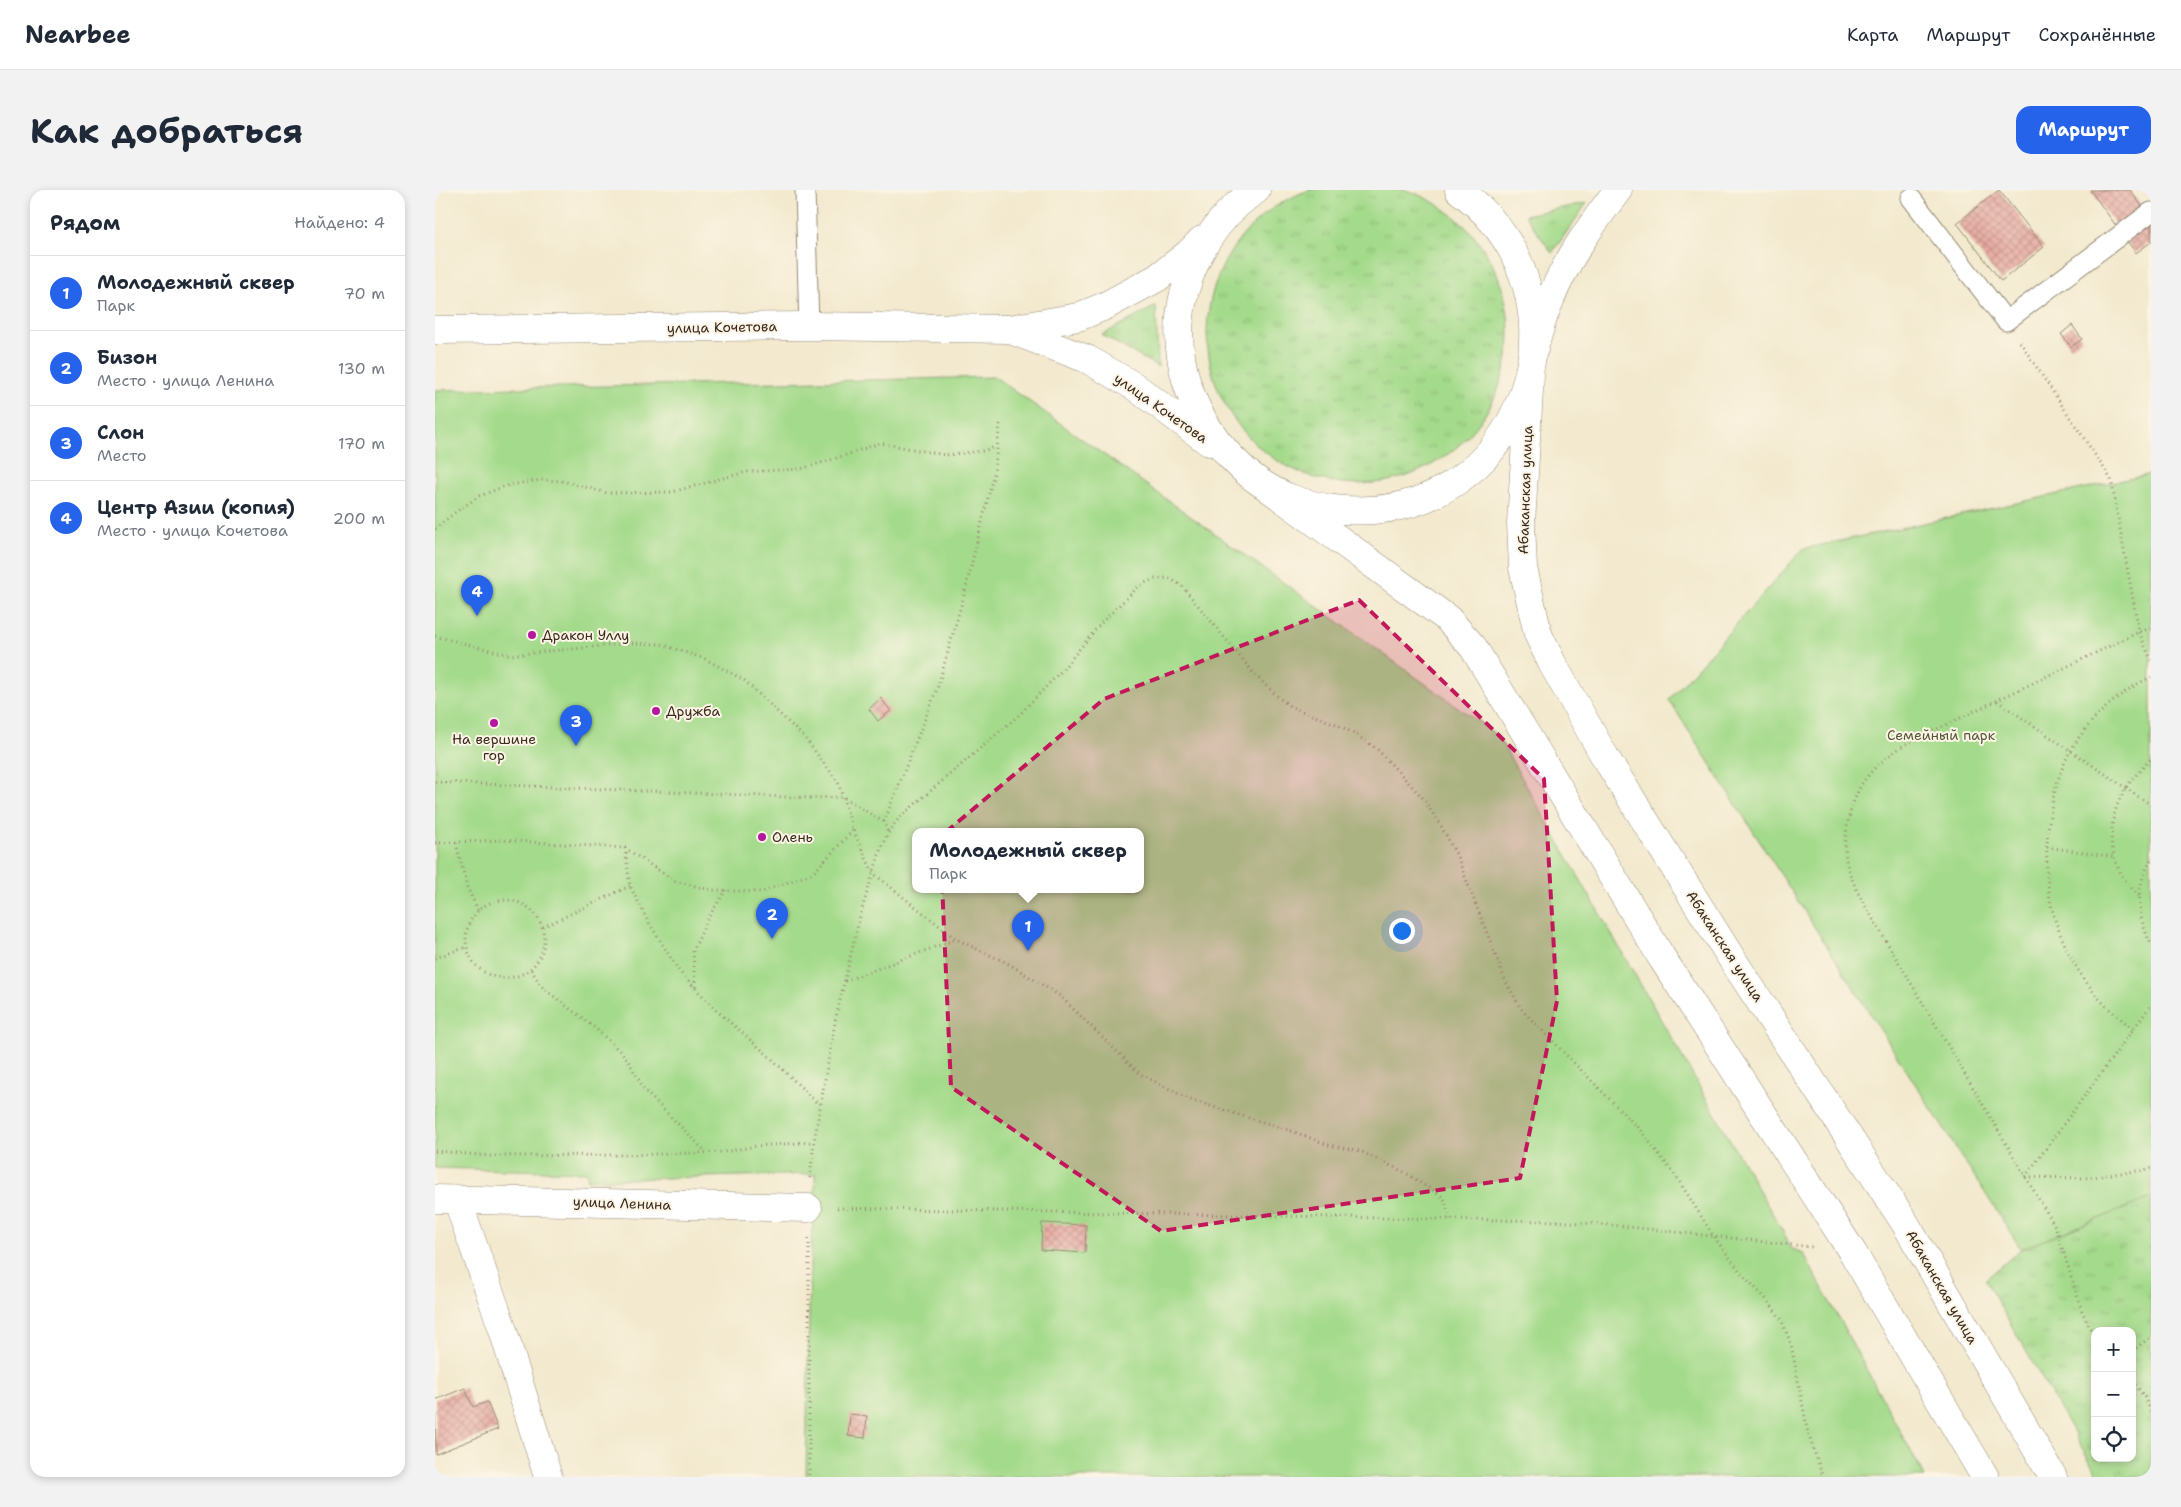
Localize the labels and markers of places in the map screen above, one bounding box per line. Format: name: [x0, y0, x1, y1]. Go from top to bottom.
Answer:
pin: 4: [461, 575, 493, 616]
place label: Дракон Уллу: [542, 626, 629, 644]
marker: Дракон Уллу: [526, 629, 538, 641]
place label: Дружба: [666, 702, 720, 720]
pin: 3: [560, 705, 592, 746]
marker: Дружба: [650, 705, 662, 717]
marker: На вершине гор: [488, 717, 500, 729]
place label: На вершине гор: [452, 730, 536, 764]
place label: Олень: [772, 828, 813, 846]
marker: Олень: [756, 831, 768, 843]
pin: 2: [756, 898, 788, 939]
pin: 1: [1012, 910, 1044, 951]

